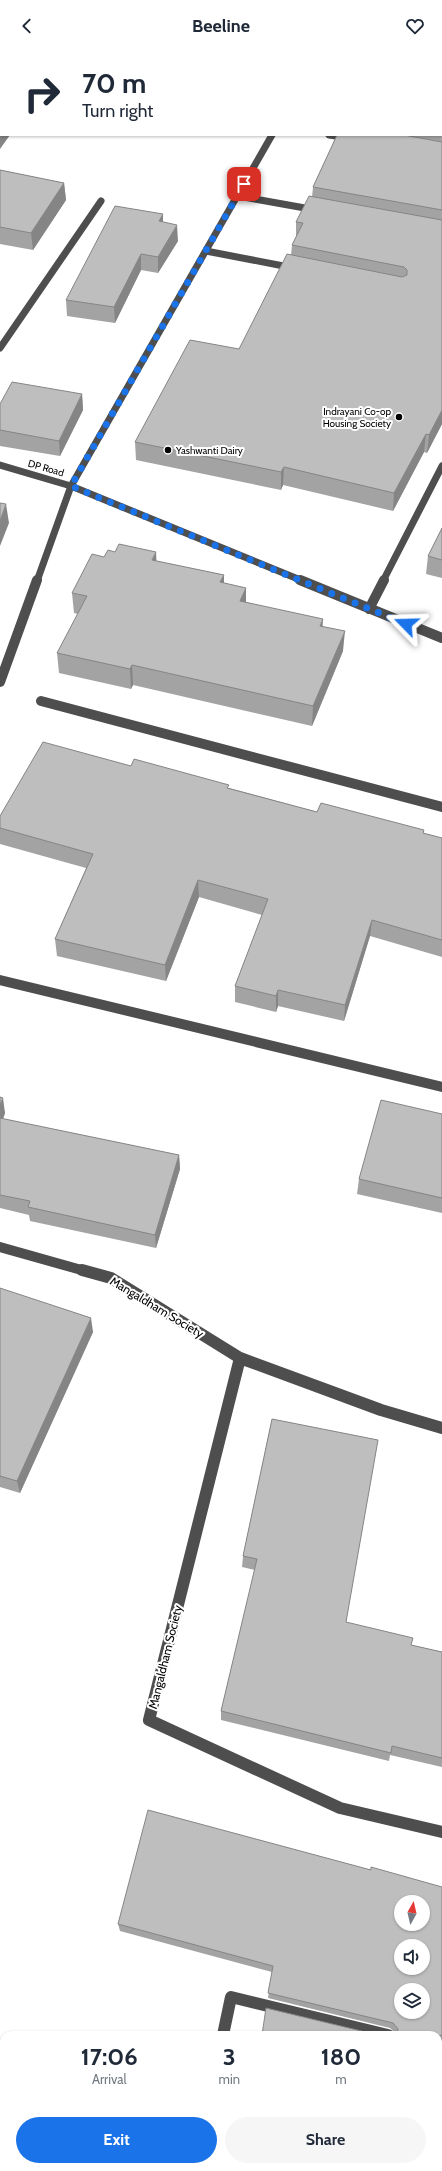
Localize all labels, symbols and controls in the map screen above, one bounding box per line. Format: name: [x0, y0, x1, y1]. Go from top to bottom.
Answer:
icon: back: [16, 15, 38, 37]
text: Beeline: [192, 15, 250, 37]
icon: heart: [404, 15, 426, 37]
text: 70 m: [82, 66, 146, 100]
icon: right: [16, 68, 68, 120]
text: Turn right: [82, 100, 153, 122]
pin: [227, 167, 261, 201]
icon: arrive: [233, 173, 255, 195]
place label: Indrayani Co-op Housing Society: [323, 405, 391, 430]
marker: Indrayani Co-op Housing Society: [394, 412, 404, 422]
place label: Yashwanti Dairy: [175, 444, 243, 457]
marker: Yashwanti Dairy: [163, 445, 173, 455]
street label: DP Road: [26, 457, 66, 479]
position arrow: [385, 603, 427, 645]
street label: Mangaldham Society: [107, 1273, 207, 1341]
street label: Mangaldham Society: [145, 1603, 185, 1711]
north arrow: [394, 1895, 430, 1931]
map controls: [394, 1895, 430, 2019]
button: sound: [394, 1939, 430, 1975]
button: layers: [394, 1983, 430, 2019]
text: 17:06: [81, 2042, 138, 2071]
text: 3: [223, 2042, 236, 2071]
text: 180: [321, 2042, 361, 2071]
text: Arrival: [92, 2071, 127, 2087]
text: min: [219, 2071, 240, 2087]
text: m: [335, 2071, 347, 2087]
button: Exit: [16, 2117, 217, 2163]
button: Share: [225, 2117, 426, 2163]

